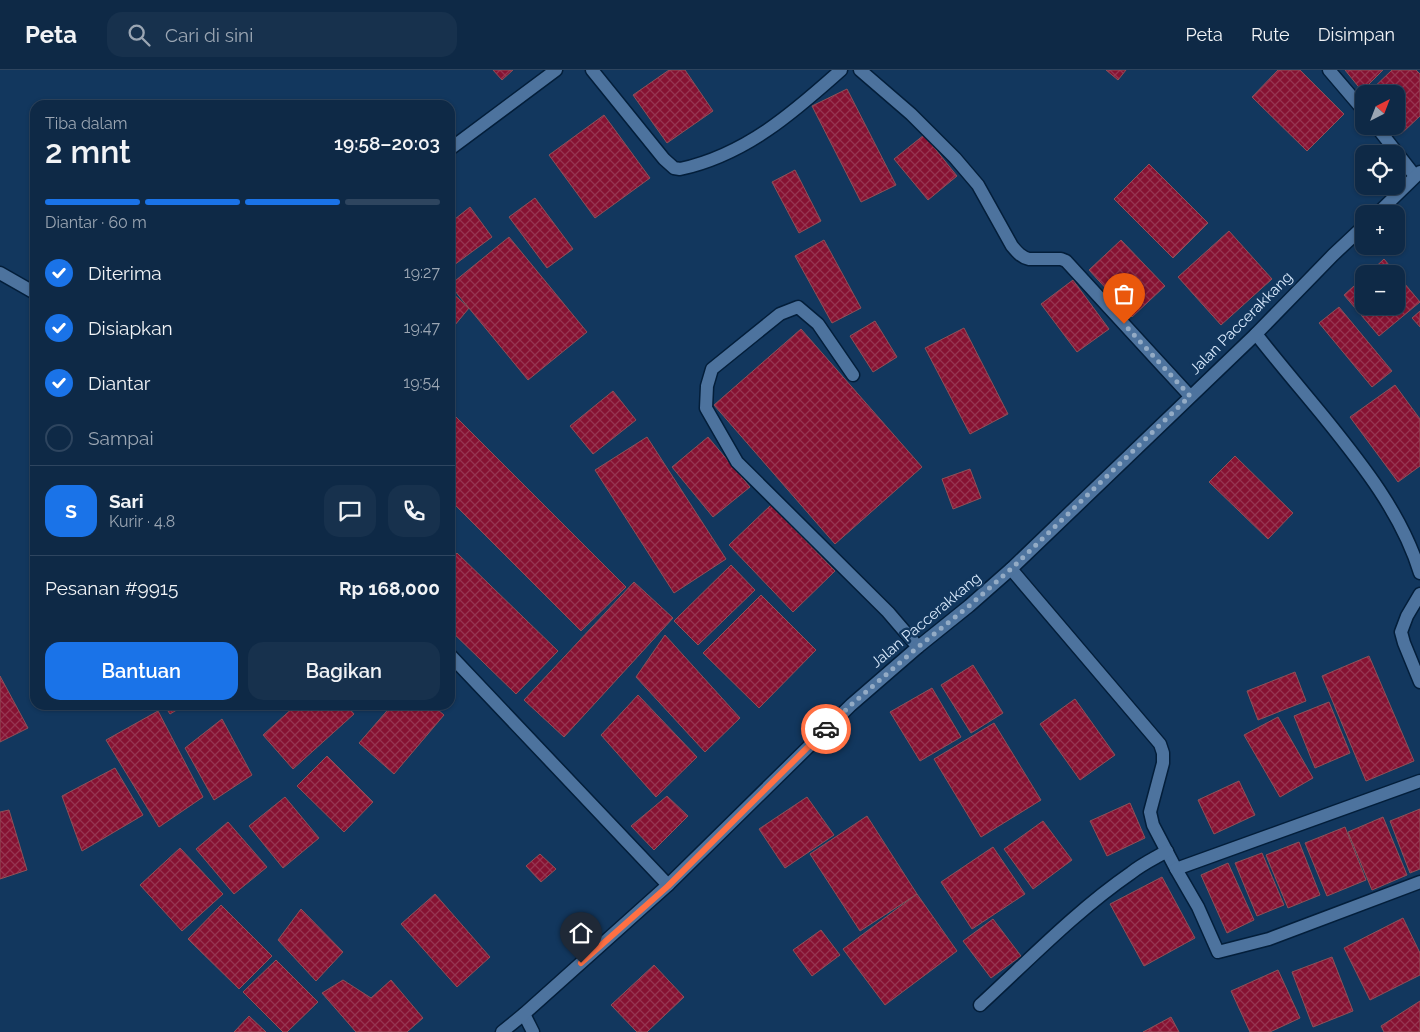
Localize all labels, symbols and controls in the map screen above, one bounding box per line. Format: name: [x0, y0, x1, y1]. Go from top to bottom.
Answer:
search box: [107, 12, 457, 57]
text: Peta: [25, 20, 77, 49]
icon: search: [125, 21, 153, 49]
text: Cari di sini: [165, 24, 253, 46]
text: Peta: [1186, 24, 1223, 45]
text: Rute: [1251, 24, 1290, 45]
text: Disimpan: [1318, 24, 1395, 45]
north arrow: [1355, 85, 1405, 135]
map controls: [1355, 85, 1405, 315]
text: Tiba dalam: [45, 114, 127, 133]
text: 19:58–20:03: [334, 132, 440, 154]
text: 2 mnt: [45, 133, 131, 170]
button: locate: [1355, 145, 1405, 195]
button: +: [1355, 205, 1405, 255]
text: Diantar · 60 m: [45, 213, 147, 232]
icon: check: [45, 259, 73, 287]
text: Diterima: [88, 262, 162, 284]
text: 19:27: [404, 263, 440, 282]
button: −: [1355, 265, 1405, 315]
street label: Jalan Paccerakkang: [1186, 268, 1296, 378]
pin: [1103, 273, 1145, 324]
icon: bag: [1110, 280, 1138, 308]
icon: check: [45, 314, 73, 342]
text: Disiapkan: [88, 317, 173, 339]
text: 19:47: [404, 318, 440, 337]
icon: check: [45, 369, 73, 397]
text: Diantar: [88, 372, 150, 394]
text: 19:54: [403, 373, 440, 392]
text: Sampai: [88, 427, 154, 449]
button: chat: [324, 485, 376, 537]
button: phone: [388, 485, 440, 537]
text: Sari: [109, 490, 144, 512]
text: S: [65, 500, 77, 522]
text: Kurir · 4.8: [109, 512, 175, 531]
street label: Jalan Paccerakkang: [867, 569, 985, 671]
text: Pesanan #9915: [45, 577, 178, 599]
text: Rp 168,000: [339, 577, 440, 599]
button: Bantuan: [45, 642, 238, 700]
button: Bagikan: [248, 642, 440, 700]
courier: [801, 704, 851, 754]
icon: car: [812, 715, 840, 743]
pin: [560, 912, 602, 963]
icon: home: [567, 919, 595, 947]

